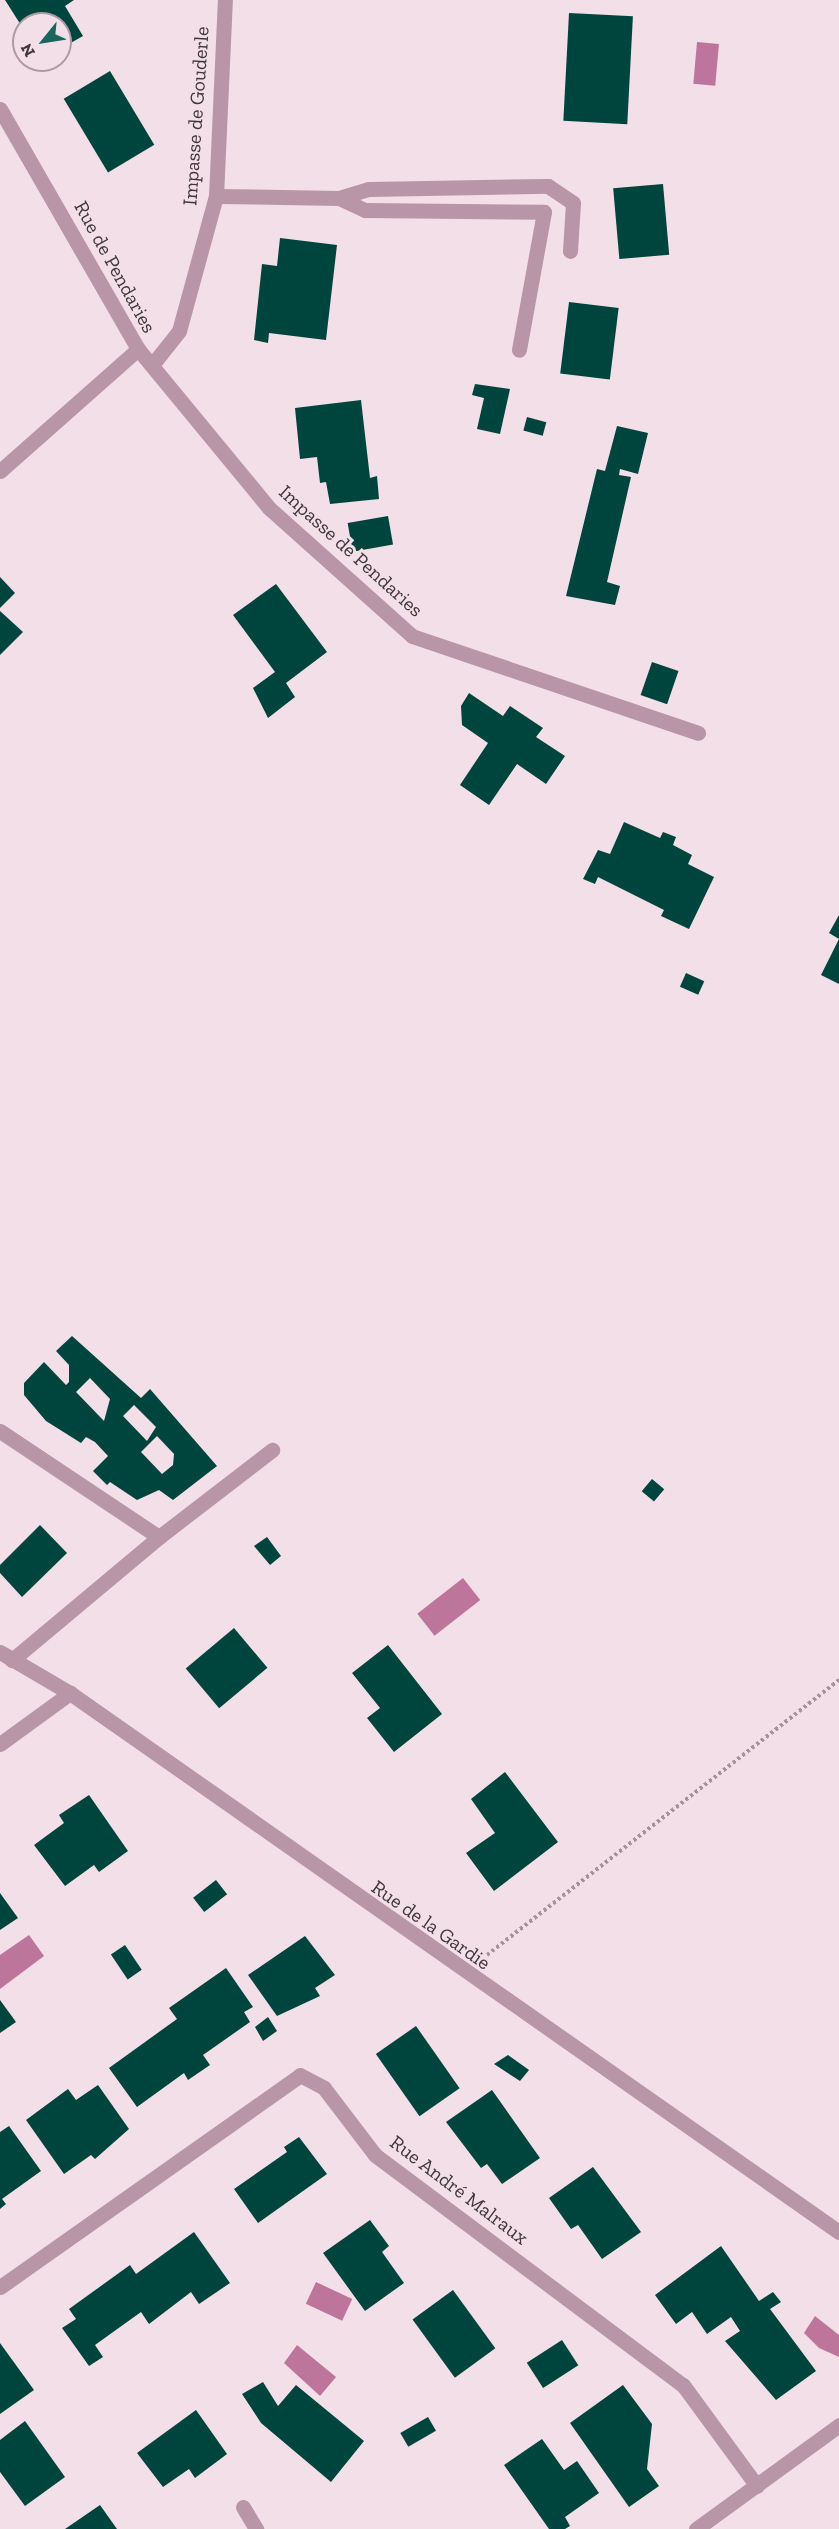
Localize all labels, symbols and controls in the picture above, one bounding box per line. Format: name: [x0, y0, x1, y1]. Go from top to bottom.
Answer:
north arrow: [12, 12, 72, 72]
street label: Impasse de Gouderle: [178, 26, 214, 206]
text: N: [16, 40, 39, 60]
street label: Rue de Pendaries: [69, 197, 161, 337]
street label: Impasse de Pendaries: [274, 480, 428, 622]
street label: Rue de la Gardie: [367, 1875, 495, 1975]
street label: Rue André Malraux: [385, 2130, 533, 2250]

